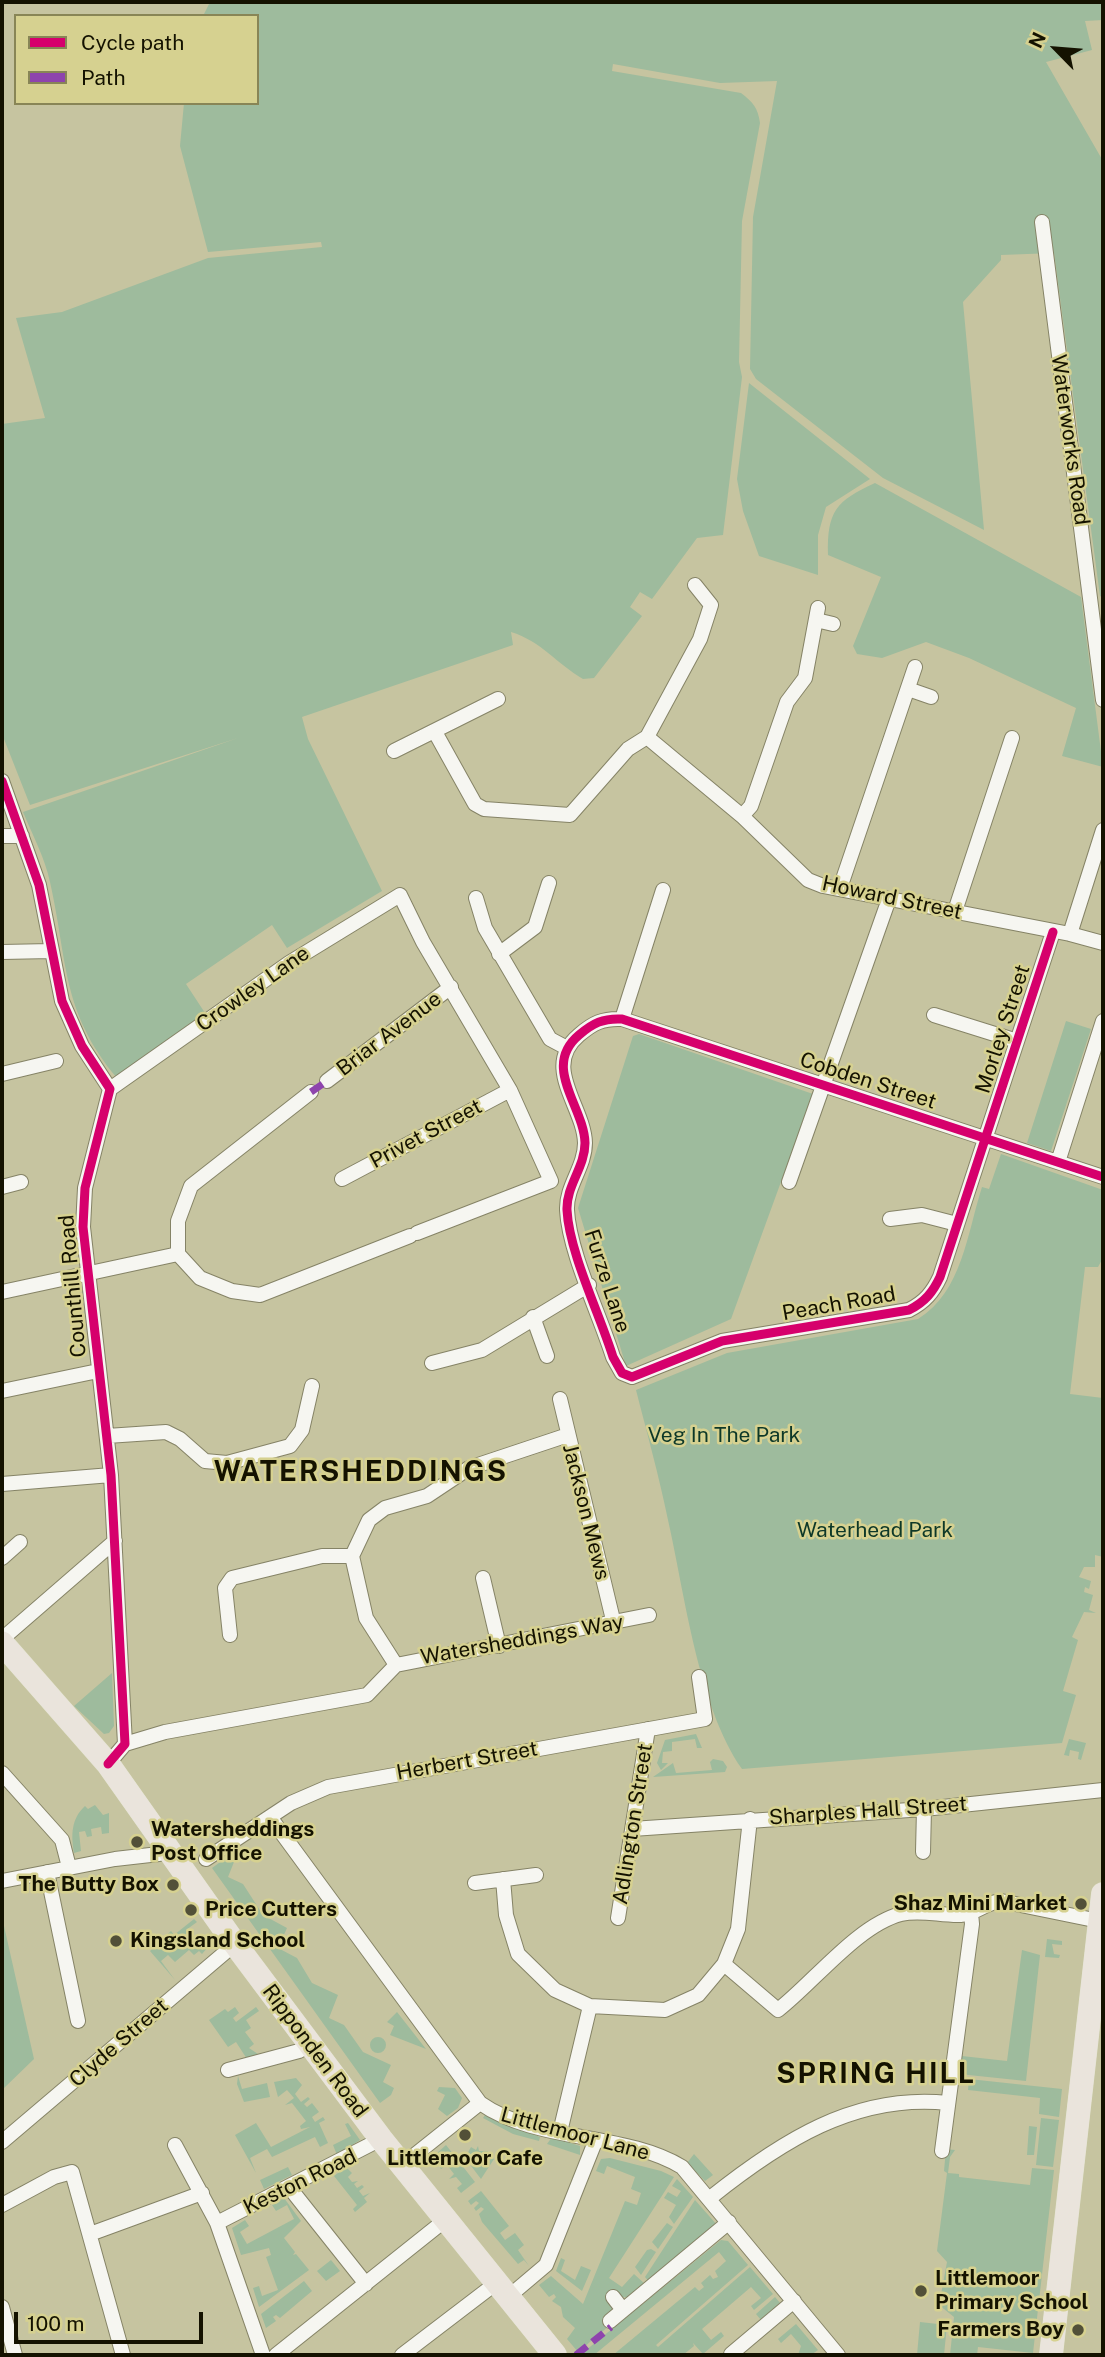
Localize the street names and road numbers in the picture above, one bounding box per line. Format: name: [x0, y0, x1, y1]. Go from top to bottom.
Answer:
street label: Waterworks Road: [1046, 353, 1094, 527]
street label: Howard Street: [820, 871, 964, 925]
street label: Crowley Lane: [192, 941, 314, 1037]
street label: Morley Street: [970, 961, 1036, 1097]
street label: Briar Avenue: [332, 986, 446, 1082]
street label: Cobden Street: [797, 1047, 939, 1115]
street label: Privet Street: [366, 1094, 486, 1174]
street label: Counthill Road: [54, 1214, 92, 1358]
street label: Furze Lane: [578, 1226, 636, 1336]
street label: Peach Road: [780, 1282, 898, 1326]
street label: Jackson Mews: [557, 1441, 615, 1583]
street label: Watersheddings Way: [419, 1610, 625, 1670]
street label: Herbert Street: [394, 1736, 540, 1786]
street label: Adlington Street: [608, 1742, 658, 1906]
street label: Sharples Hall Street: [768, 1792, 968, 1830]
street label: Ripponden Road: [257, 1980, 373, 2122]
street label: Clyde Street: [65, 1993, 173, 2093]
street label: Littlemoor Lane: [498, 2102, 652, 2166]
street label: Keston Road: [239, 2144, 361, 2220]

